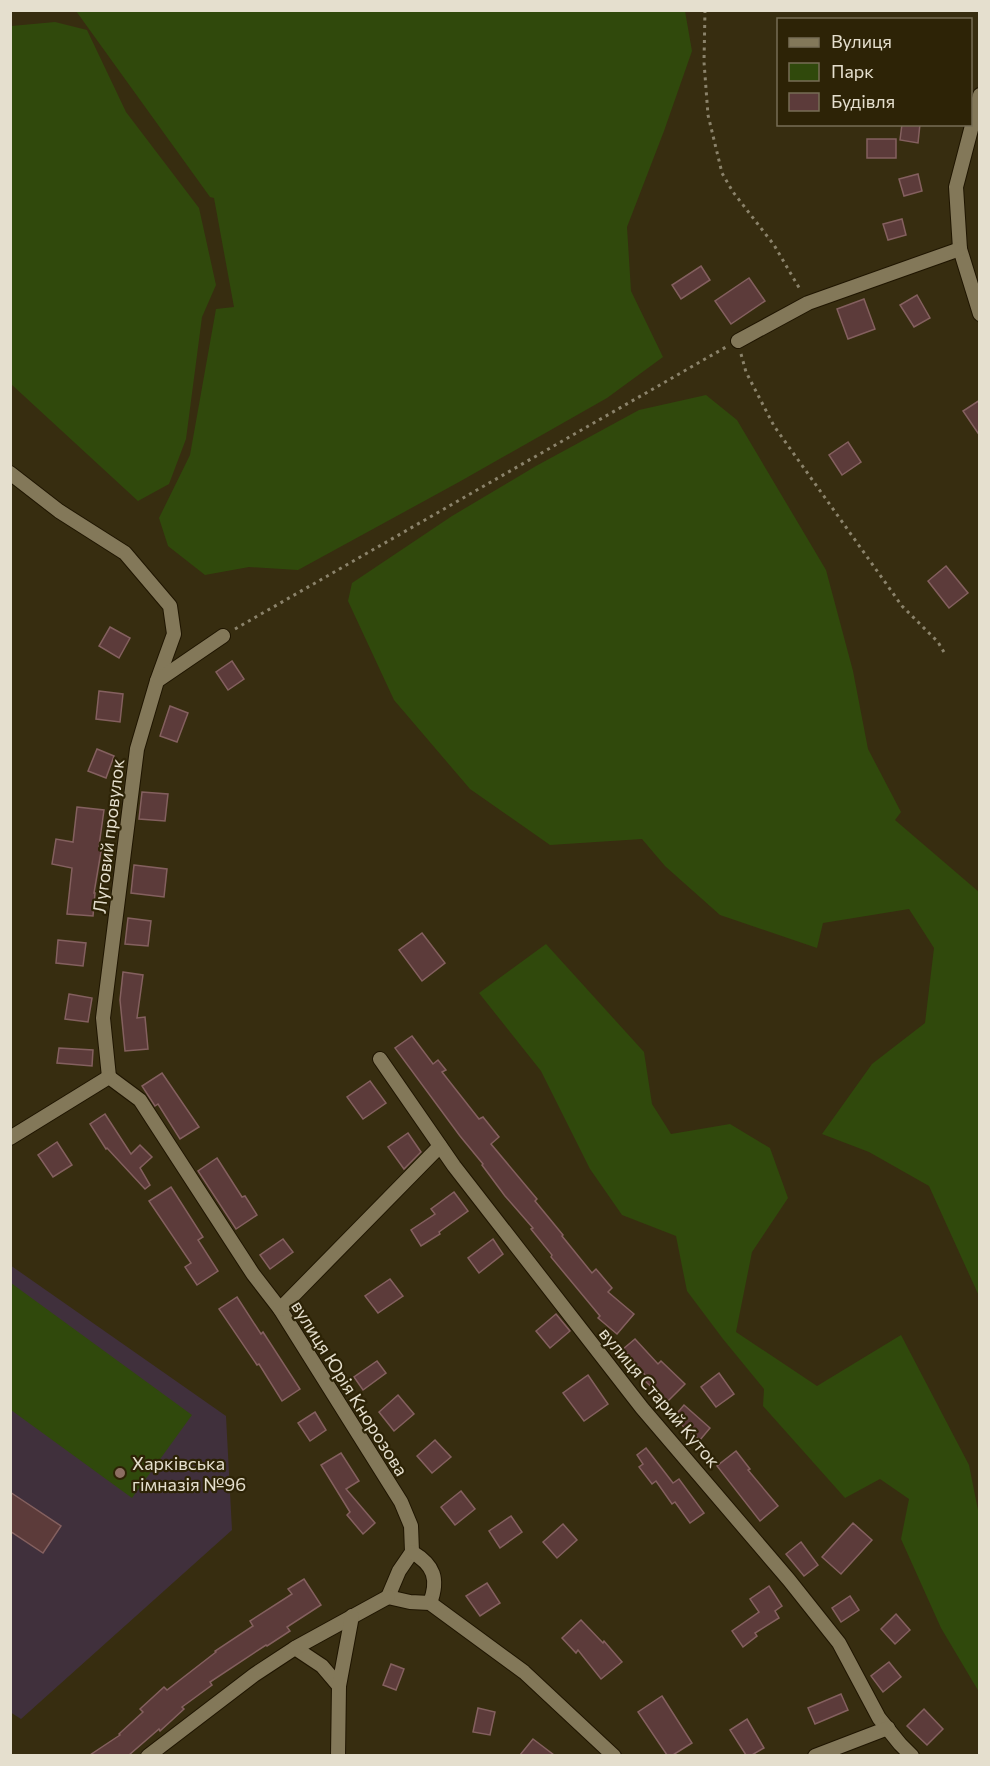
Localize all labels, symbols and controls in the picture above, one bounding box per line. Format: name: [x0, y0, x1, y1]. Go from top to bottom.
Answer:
legend: [777, 18, 972, 126]
text: Вулиця: [831, 30, 892, 52]
text: Парк: [831, 60, 874, 82]
text: Будівля: [831, 90, 895, 112]
street label: Луговий провулок: [88, 757, 128, 915]
street label: вулиця Юрія Кнорозова: [287, 1296, 413, 1480]
street label: вулиця Старий Куток: [595, 1322, 725, 1472]
place label: Харківська гімназія №96: [132, 1452, 246, 1495]
marker: Харківська гімназія №96: [113, 1466, 127, 1480]

